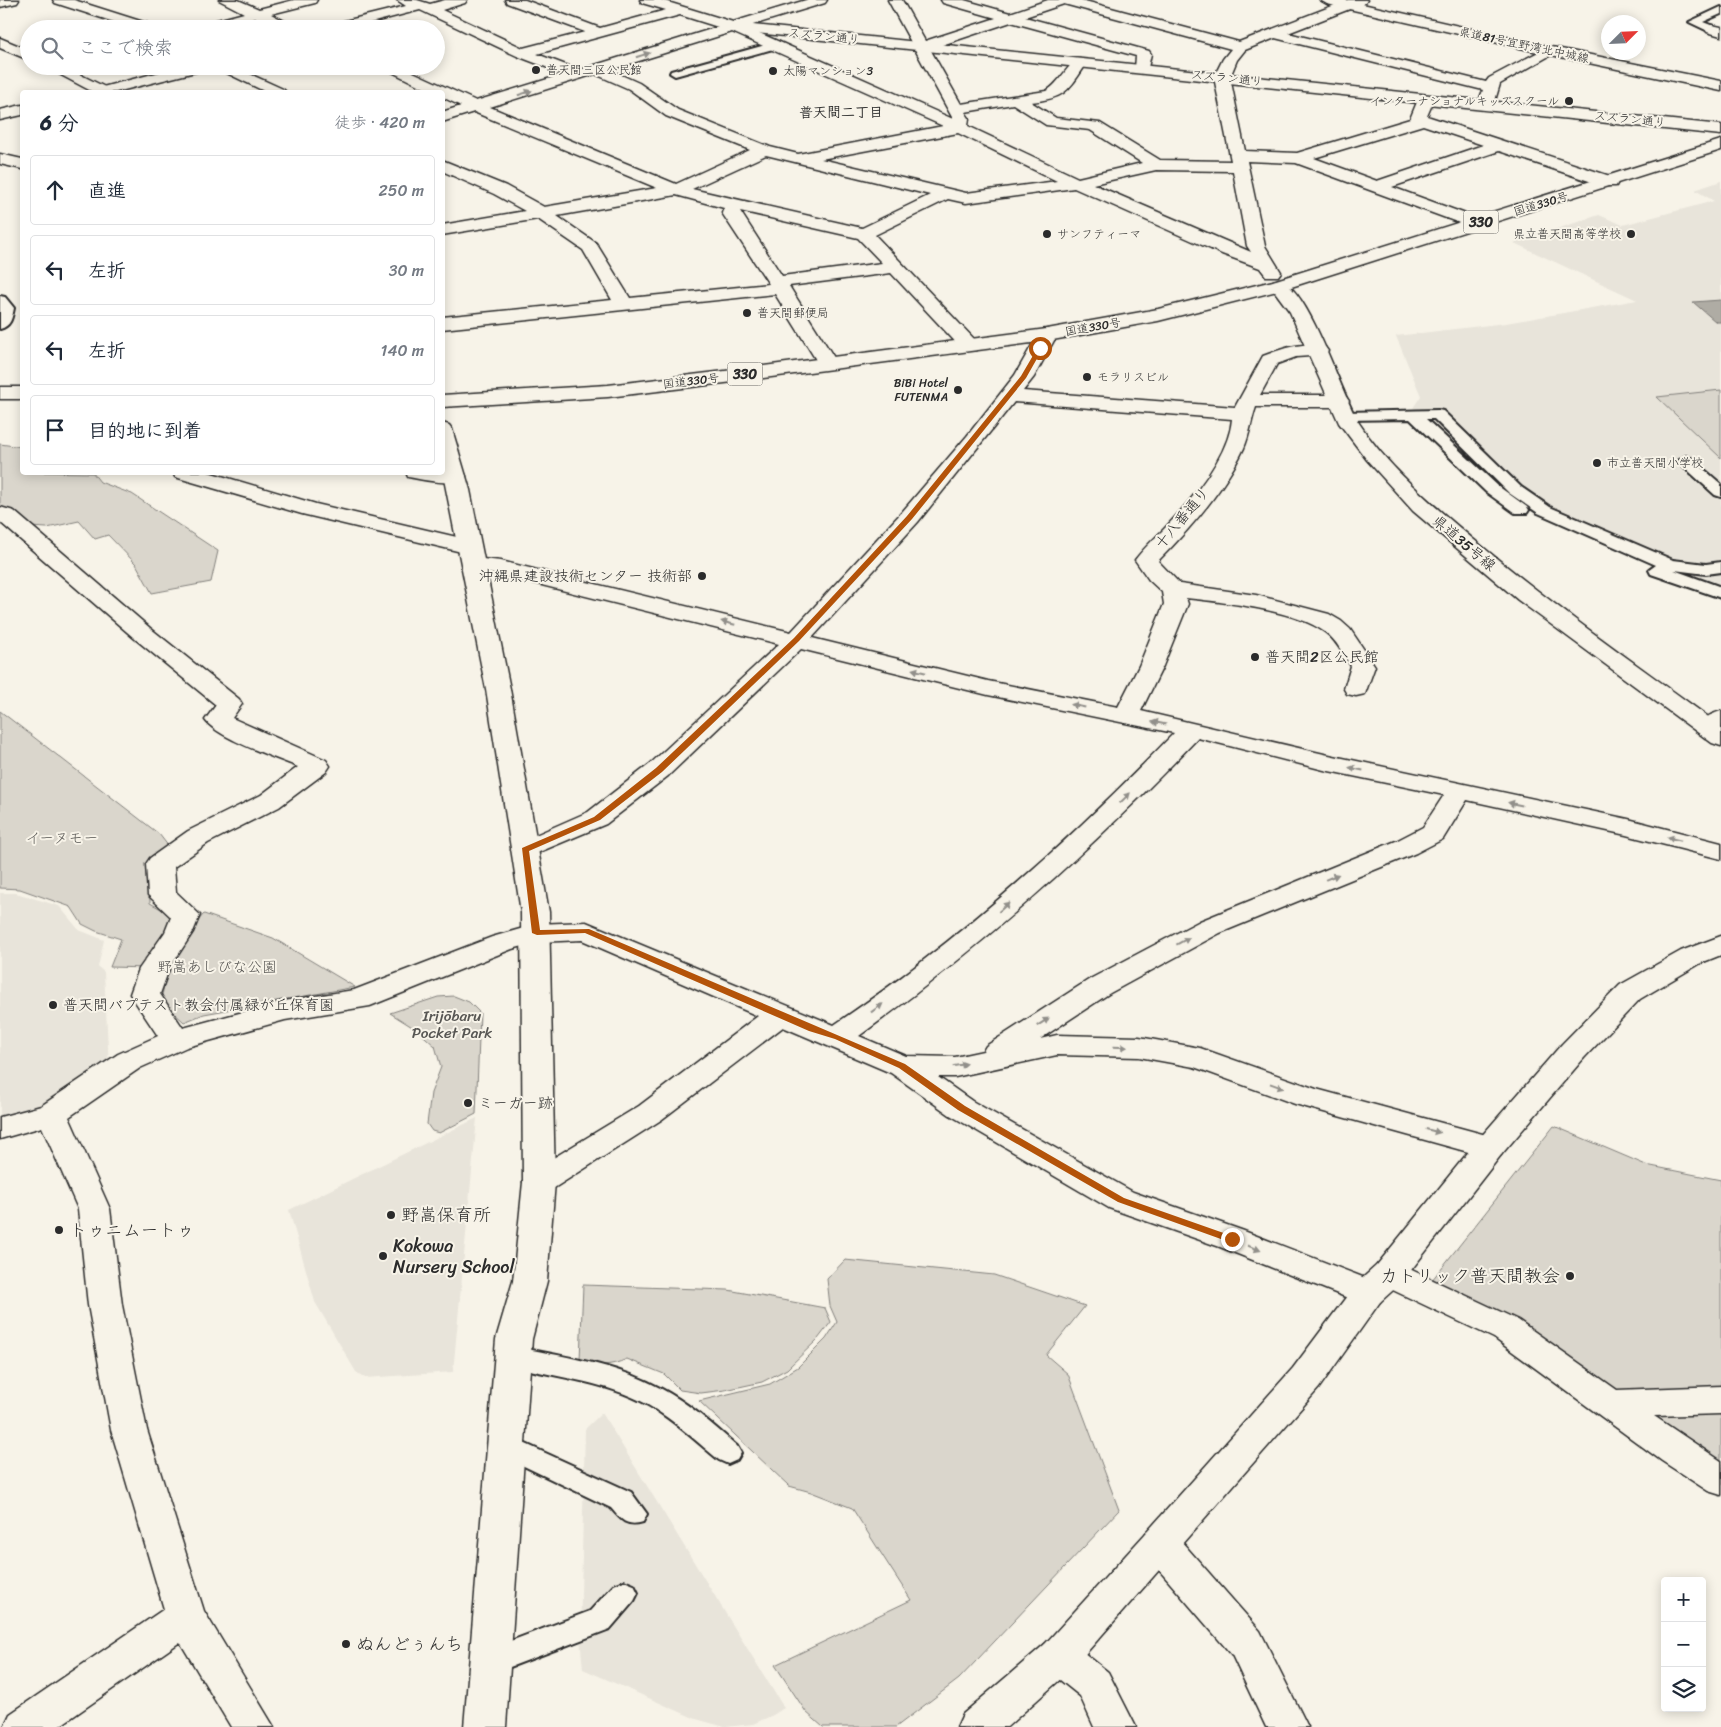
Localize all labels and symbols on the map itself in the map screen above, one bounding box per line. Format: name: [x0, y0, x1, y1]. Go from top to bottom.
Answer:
north arrow: [1601, 15, 1646, 60]
street label: 県道81号宜野湾北中城線: [1457, 20, 1591, 70]
street label: スズラン通り: [787, 21, 861, 51]
one-way arrow: [636, 50, 651, 58]
place label: 普天間三区公民館: [546, 59, 642, 81]
place label: 太陽マンション3: [783, 60, 874, 82]
street label: スズラン通り: [1190, 63, 1264, 93]
marker: 普天間三区公民館: [530, 64, 542, 76]
marker: 太陽マンション3: [767, 65, 779, 77]
one-way arrow: [517, 89, 532, 96]
place label: インターナショナルキッズスクール: [1369, 90, 1559, 112]
marker: インターナショナルキッズスクール: [1563, 95, 1575, 107]
district label: 普天間二丁目: [799, 100, 883, 125]
street label: スズラン通り: [1593, 104, 1667, 134]
street label: 国道330号: [1511, 185, 1571, 223]
road number: 330: [1464, 210, 1498, 233]
place label: サンフティーマ: [1057, 223, 1141, 245]
place label: 県立普天間高等学校: [1513, 223, 1621, 245]
marker: サンフティーマ: [1041, 228, 1053, 240]
marker: 県立普天間高等学校: [1625, 228, 1637, 240]
place label: 普天間郵便局: [757, 302, 829, 324]
marker: 普天間郵便局: [741, 307, 753, 319]
street label: 国道330号: [1063, 311, 1123, 343]
route start: [1029, 337, 1052, 360]
road number: 330: [728, 362, 762, 386]
place label: モラリスビル: [1097, 366, 1169, 388]
street label: 国道330号: [661, 367, 721, 395]
marker: モラリスビル: [1081, 371, 1093, 383]
place label: BiBi Hotel FUTENMA: [894, 372, 949, 408]
marker: BiBi Hotel FUTENMA: [952, 384, 964, 396]
place label: 市立普天間小学校: [1607, 452, 1703, 474]
marker: 市立普天間小学校: [1591, 457, 1603, 469]
street label: 十八番通り: [1148, 481, 1216, 555]
street label: 県道35号線: [1426, 508, 1502, 578]
place label: 沖縄県建設技術センター 技術部: [479, 563, 692, 589]
marker: 沖縄県建設技術センター 技術部: [696, 570, 708, 582]
one-way arrow: [721, 619, 736, 627]
place label: 普天間2区公民館: [1265, 644, 1379, 670]
marker: 普天間2区公民館: [1249, 651, 1261, 663]
one-way arrow: [912, 666, 927, 674]
one-way arrow: [1070, 702, 1085, 710]
one-way arrow: [1150, 718, 1166, 726]
one-way arrow: [1349, 765, 1364, 773]
one-way arrow: [1118, 792, 1130, 804]
one-way arrow: [1507, 799, 1523, 807]
park label: イーヌモー: [25, 825, 99, 851]
one-way arrow: [1666, 834, 1681, 842]
one-way arrow: [1325, 873, 1340, 881]
one-way arrow: [998, 901, 1010, 913]
one-way arrow: [1177, 937, 1190, 946]
park label: 野嵩あしびな公園: [157, 954, 277, 980]
place label: 普天間バプテスト教会付属緑が丘保育園: [63, 992, 334, 1018]
marker: 普天間バプテスト教会付属緑が丘保育園: [47, 999, 59, 1011]
park label: Irijōbaru Pocket Park: [412, 1003, 492, 1046]
one-way arrow: [870, 1003, 883, 1014]
one-way arrow: [1036, 1018, 1049, 1027]
one-way arrow: [1112, 1043, 1128, 1051]
one-way arrow: [952, 1061, 968, 1069]
one-way arrow: [1269, 1083, 1284, 1090]
place label: ミーガー跡: [478, 1090, 553, 1116]
marker: ミーガー跡: [462, 1097, 474, 1109]
one-way arrow: [1425, 1127, 1440, 1135]
place label: 野嵩保育所: [401, 1199, 491, 1231]
marker: 野嵩保育所: [385, 1209, 397, 1221]
place label: トゥニムートゥ: [69, 1214, 194, 1246]
marker: トゥニムートゥ: [53, 1224, 65, 1236]
route end: [1221, 1228, 1244, 1251]
place label: Kokowa Nursery School: [393, 1230, 515, 1283]
one-way arrow: [1247, 1245, 1262, 1252]
marker: Kokowa Nursery School: [377, 1250, 389, 1262]
place label: カトリック普天間教会: [1380, 1260, 1560, 1292]
marker: カトリック普天間教会: [1564, 1270, 1576, 1282]
place label: ぬんどぅんち: [356, 1628, 463, 1660]
marker: ぬんどぅんち: [340, 1638, 352, 1650]

